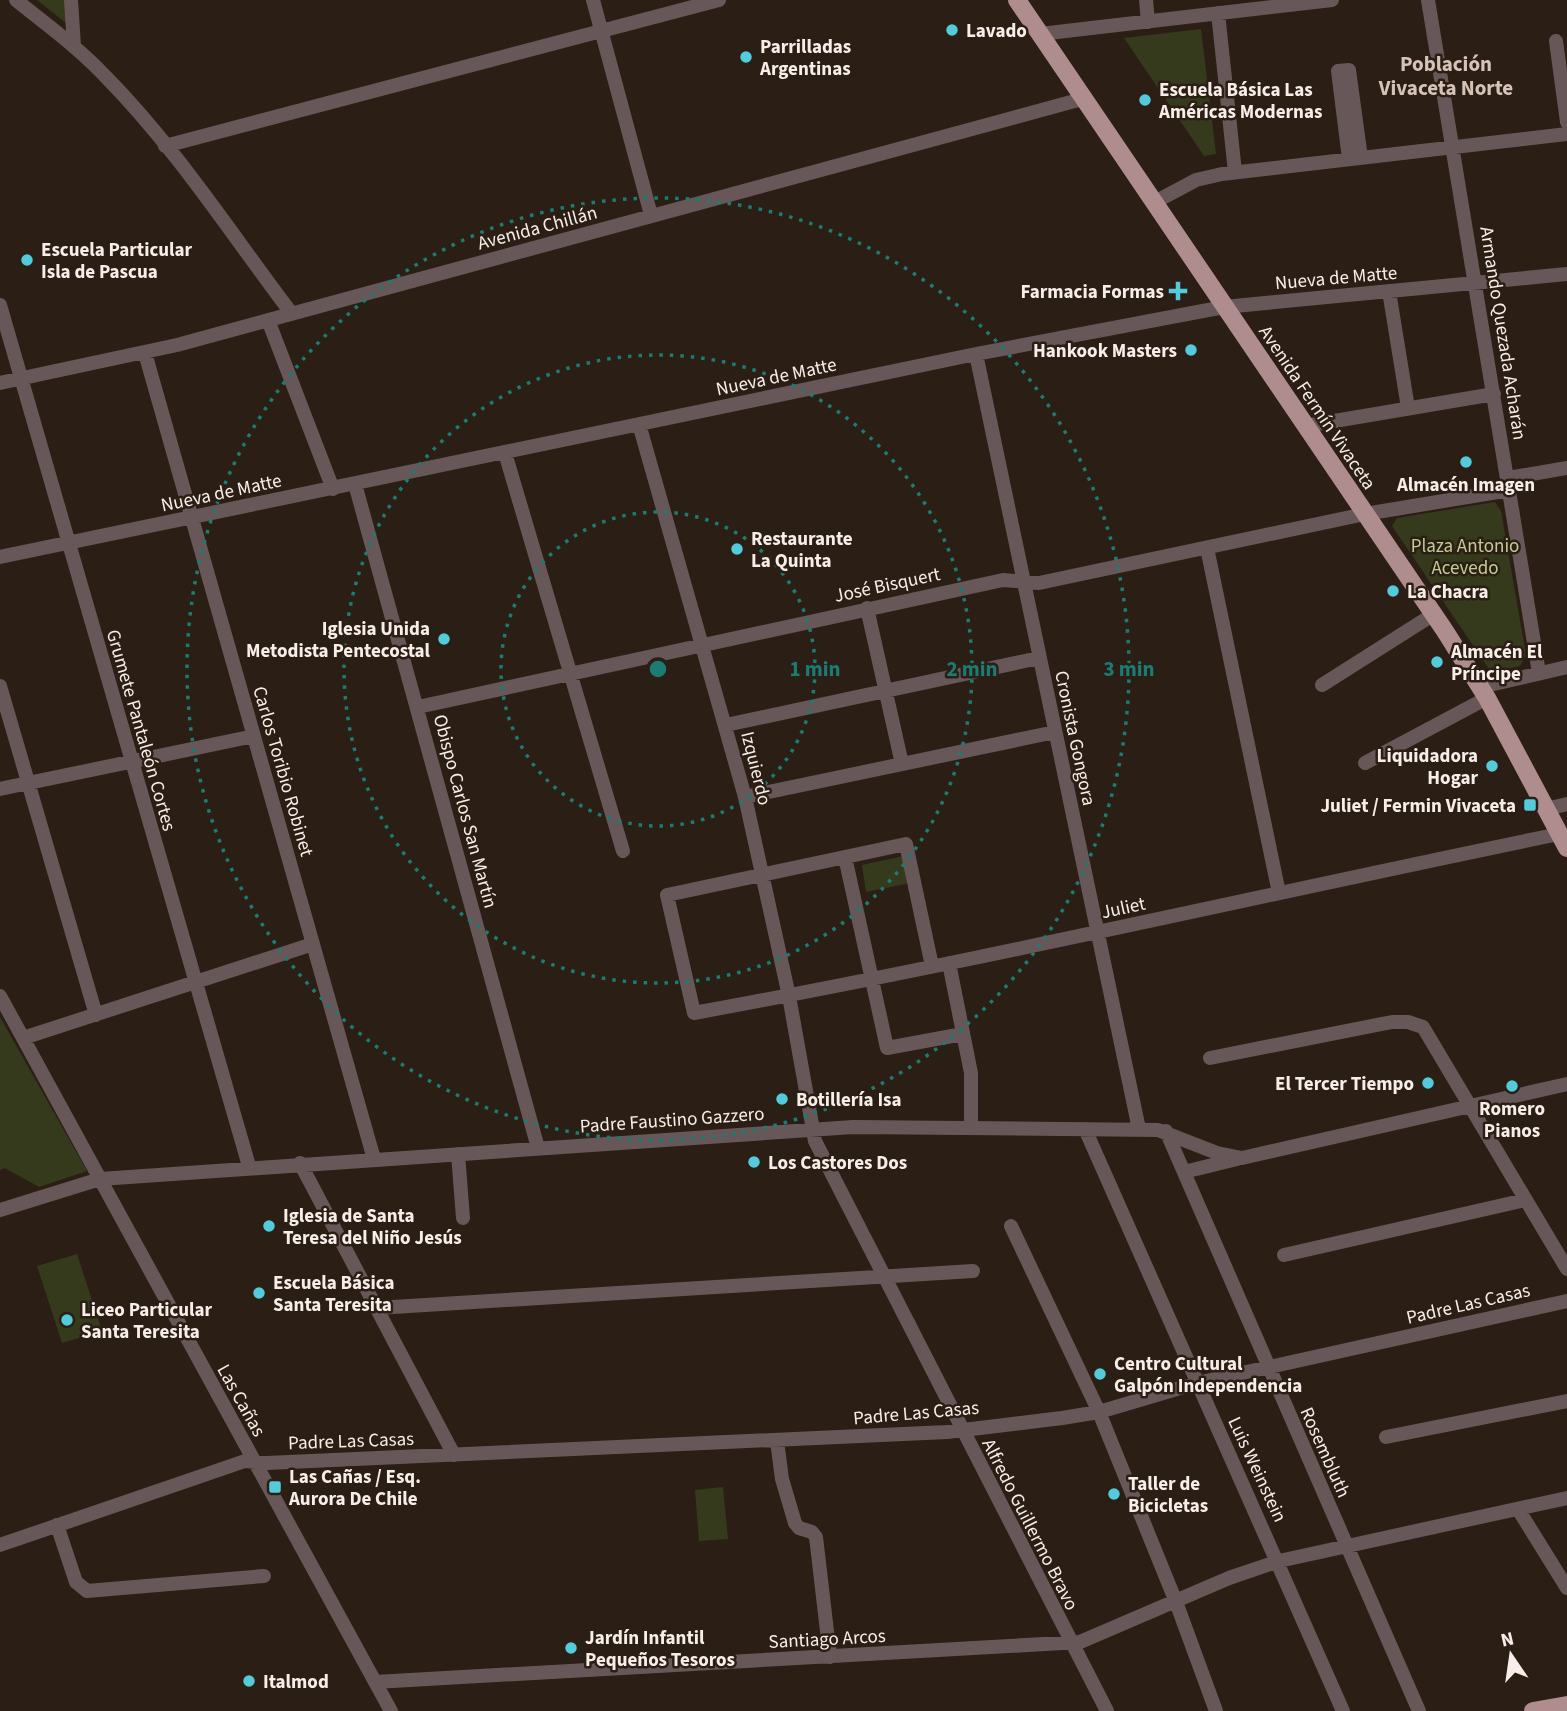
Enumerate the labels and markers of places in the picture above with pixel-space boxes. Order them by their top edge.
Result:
place label: Lavado [966,18,1027,45]
marker: Lavado [944,22,960,38]
place label: Parrilladas Argentinas [759,34,851,83]
marker: Parrilladas Argentinas [738,49,754,65]
place label: Escuela Básica Las Américas Modernas [1158,77,1322,126]
marker: Escuela Básica Las Américas Modernas [1137,92,1153,108]
place label: Escuela Particular Isla de Pascua [41,237,193,286]
marker: Escuela Particular Isla de Pascua [19,252,35,268]
place label: Farmacia Formas [1021,279,1164,306]
marker: Farmacia Formas [1170,283,1186,299]
place label: Hankook Masters [1033,338,1177,365]
marker: Hankook Masters [1183,342,1199,358]
marker: Almacén Imagen [1458,454,1474,470]
place label: Almacén Imagen [1396,472,1535,499]
place label: Restaurante La Quinta [751,526,853,575]
marker: Restaurante La Quinta [729,541,745,557]
place label: La Chacra [1407,579,1489,606]
marker: La Chacra [1385,583,1401,599]
place label: Iglesia Unida Metodista Pentecostal [246,616,431,665]
marker: Iglesia Unida Metodista Pentecostal [436,631,452,647]
place label: Almacén El Príncipe [1450,639,1543,688]
marker: Almacén El Príncipe [1429,654,1445,670]
centre of rings [646,657,670,681]
place label: Liquidadora Hogar [1377,743,1478,792]
marker: Liquidadora Hogar [1484,758,1500,774]
place label: Juliet / Fermin Vivaceta [1320,793,1516,820]
marker: Juliet / Fermin Vivaceta [1522,797,1538,813]
place label: El Tercer Tiempo [1275,1071,1414,1098]
marker: El Tercer Tiempo [1420,1075,1436,1091]
marker: Romero Pianos [1504,1078,1520,1094]
place label: Botillería Isa [796,1087,902,1114]
marker: Botillería Isa [774,1091,790,1107]
place label: Romero Pianos [1479,1096,1545,1145]
place label: Los Castores Dos [768,1150,907,1177]
marker: Los Castores Dos [746,1154,762,1170]
place label: Iglesia de Santa Teresa del Niño Jesús [283,1203,462,1252]
marker: Iglesia de Santa Teresa del Niño Jesús [261,1218,277,1234]
place label: Escuela Básica Santa Teresita [273,1270,395,1319]
marker: Escuela Básica Santa Teresita [251,1285,267,1301]
place label: Liceo Particular Santa Teresita [81,1297,213,1346]
marker: Liceo Particular Santa Teresita [59,1312,75,1328]
place label: Centro Cultural Galpón Independencia [1114,1351,1302,1400]
marker: Centro Cultural Galpón Independencia [1092,1366,1108,1382]
place label: Las Cañas / Esq. Aurora De Chile [288,1464,421,1513]
place label: Taller de Bicicletas [1128,1471,1208,1520]
marker: Las Cañas / Esq. Aurora De Chile [267,1479,283,1495]
marker: Taller de Bicicletas [1106,1486,1122,1502]
place label: Jardín Infantil Pequeños Tesoros [585,1625,735,1674]
marker: Jardín Infantil Pequeños Tesoros [563,1640,579,1656]
place label: Italmod [263,1669,329,1696]
marker: Italmod [241,1673,257,1689]

